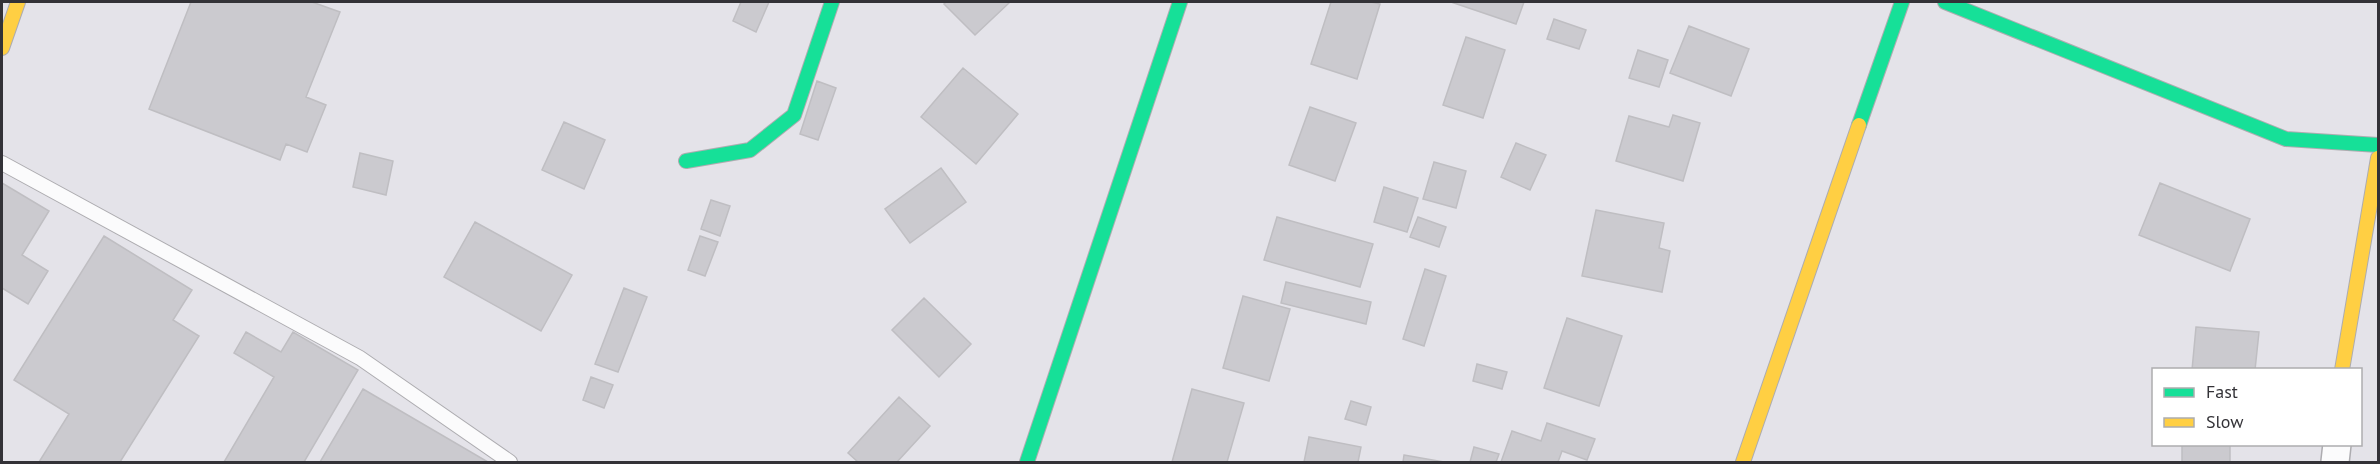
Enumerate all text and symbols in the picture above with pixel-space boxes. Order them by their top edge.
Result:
legend [2152,368,2362,446]
text: Fast [2206,380,2238,403]
text: Slow [2206,410,2244,433]

